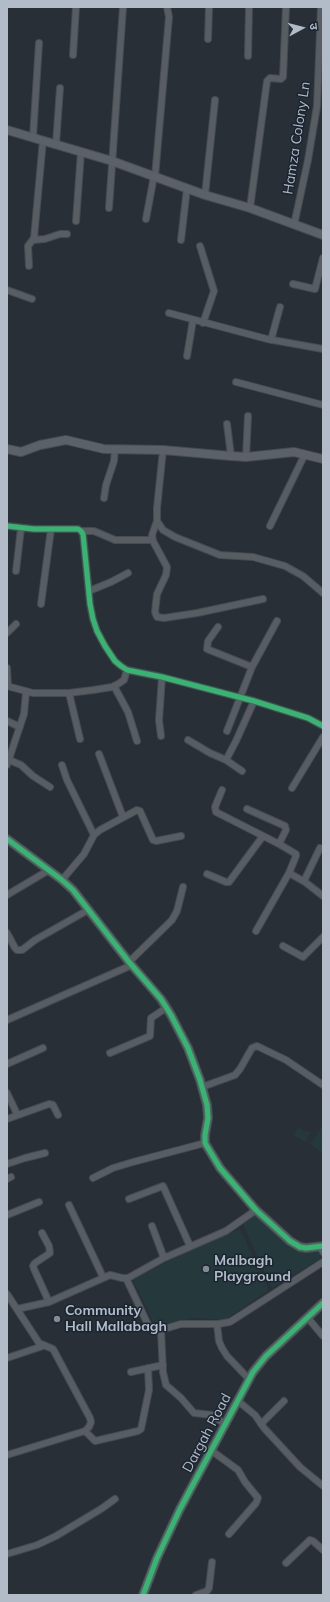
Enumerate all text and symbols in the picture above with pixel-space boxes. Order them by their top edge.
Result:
north arrow [282,8,322,48]
text: उ [307,22,321,31]
street label: Hamza Colony Ln [280,80,314,196]
place label: Malbagh Playground [214,1253,291,1286]
marker: Malbagh Playground [201,1264,211,1274]
place label: Community Hall Mallabagh [65,1303,167,1336]
marker: Community Hall Mallabagh [52,1314,62,1324]
street label: Dargah Road [179,1391,235,1475]

